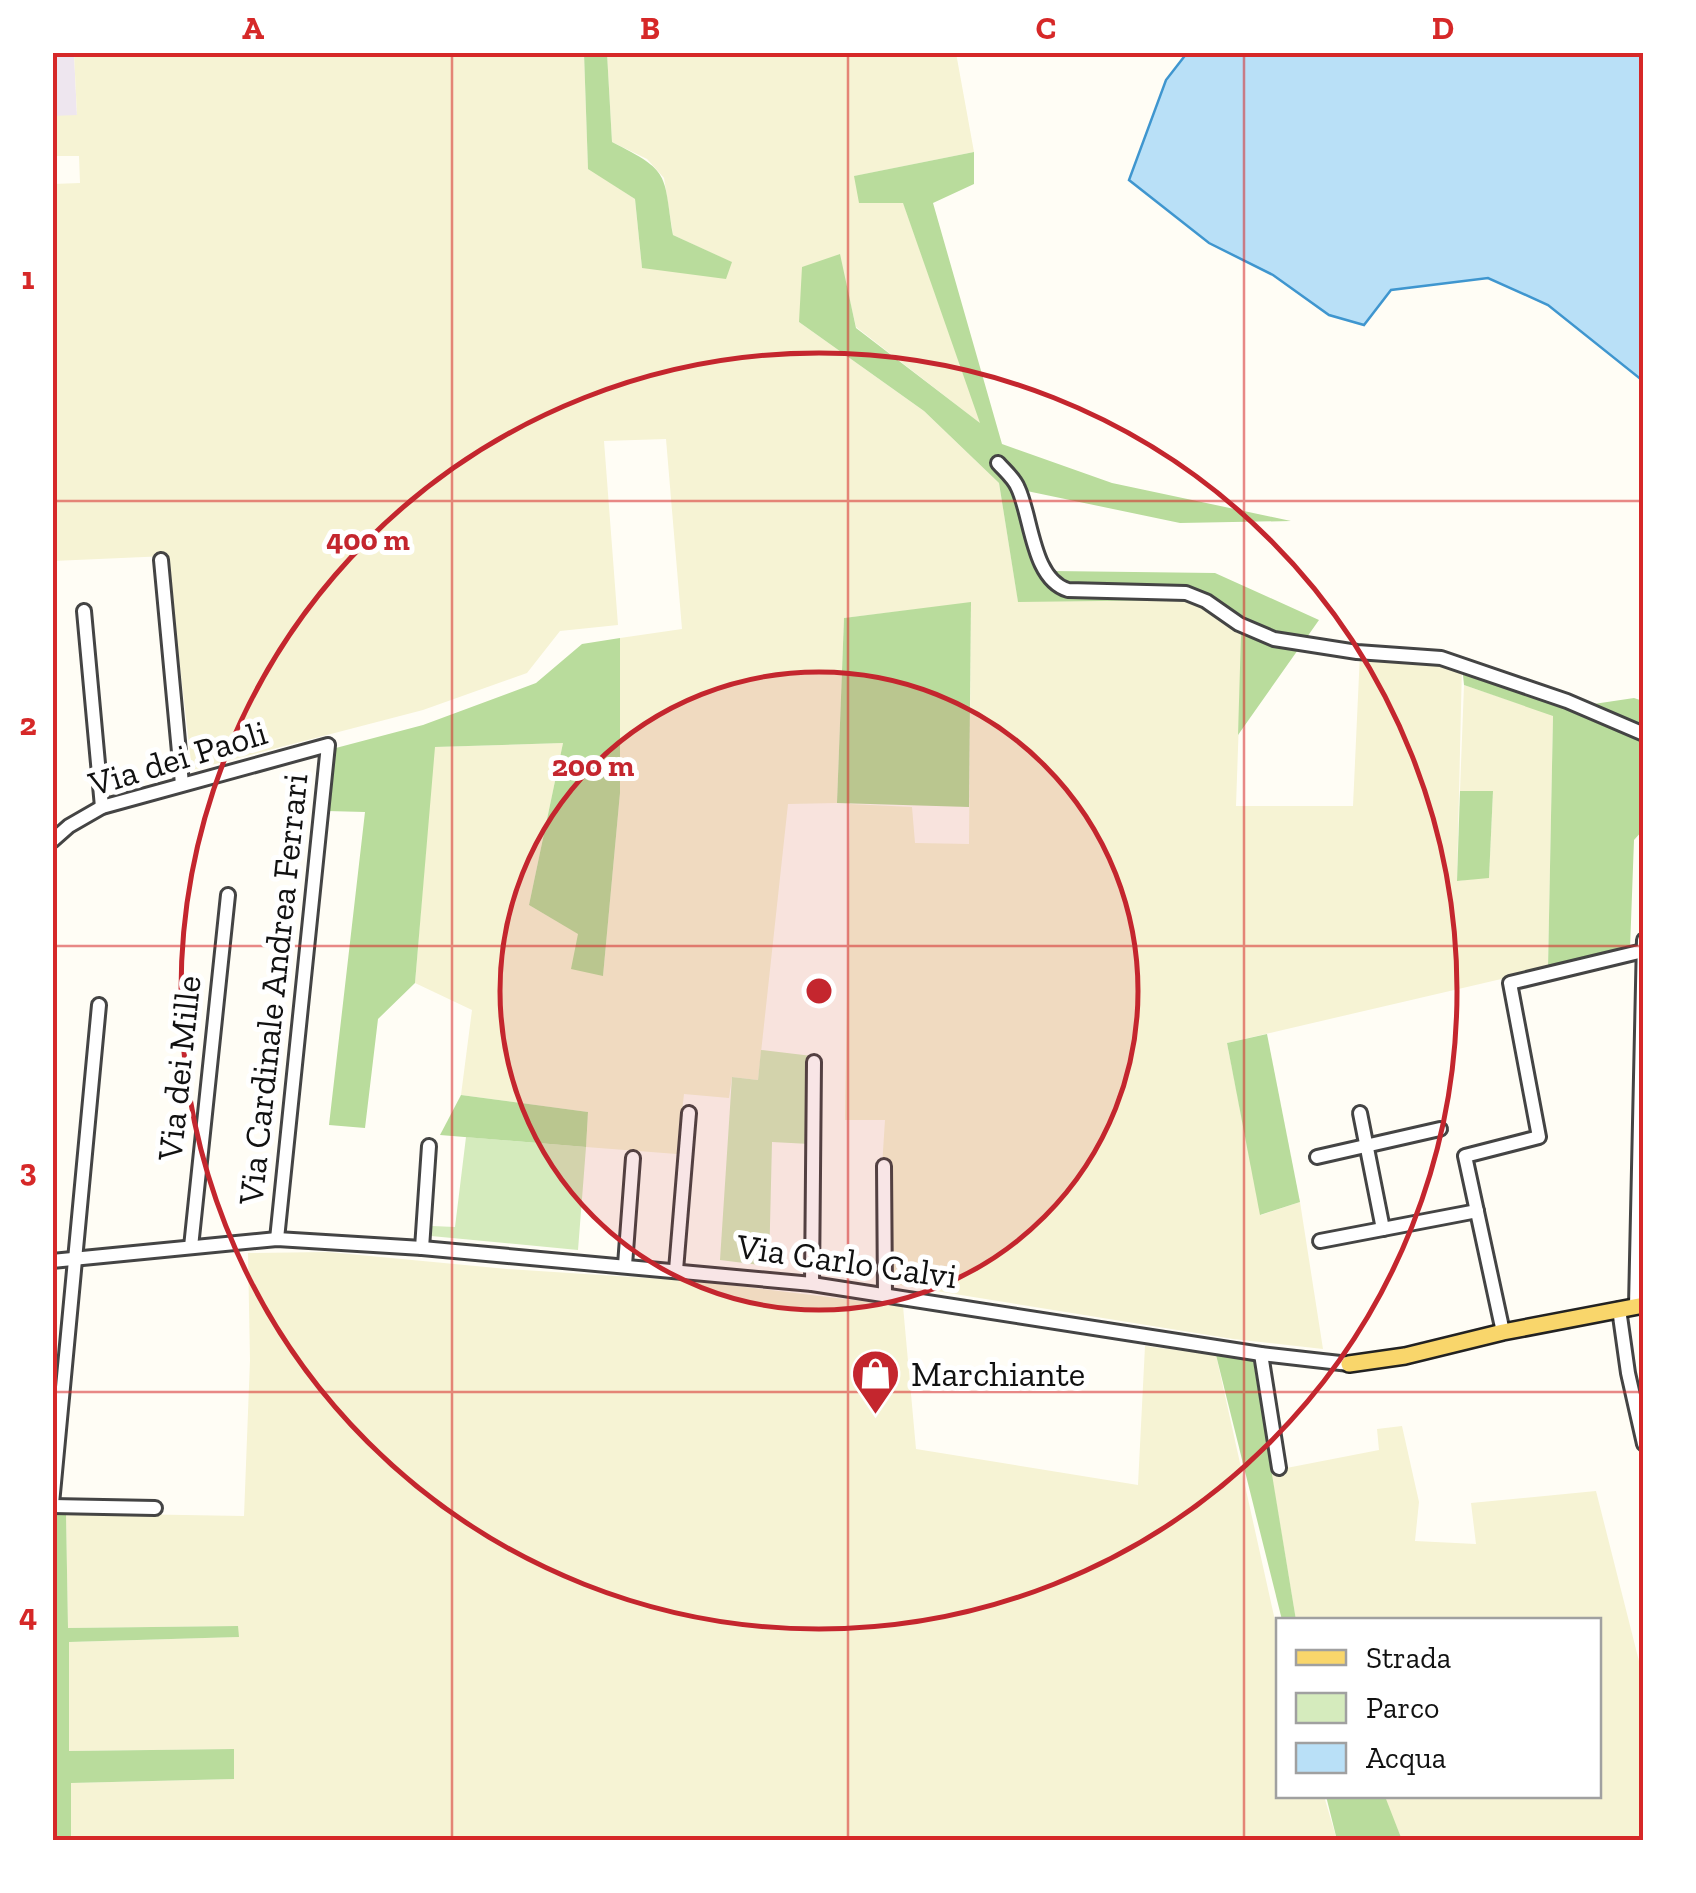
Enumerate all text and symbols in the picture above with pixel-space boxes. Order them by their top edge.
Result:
text: A [242,9,264,47]
text: B [640,9,660,47]
text: C [1036,9,1056,47]
text: D [1432,9,1454,47]
text: 1 [22,259,35,297]
text: 400 m [326,522,410,558]
text: 2 [19,705,37,743]
street label: Via dei Paoli [83,711,272,805]
text: 200 m [552,748,634,784]
street label: Via Cardinale Andrea Ferrari [229,771,317,1208]
street label: Via dei Mille [148,973,210,1164]
centre of rings [801,973,837,1009]
text: 3 [19,1151,37,1189]
street label: Via Carlo Calvi [733,1225,960,1297]
shop icon: Marchiante [850,1348,902,1416]
place label: Marchiante [911,1353,1085,1395]
text: 4 [19,1596,37,1634]
legend [1276,1618,1601,1798]
text: Strada [1366,1640,1451,1676]
text: Parco [1366,1690,1439,1726]
text: Acqua [1366,1740,1446,1776]

